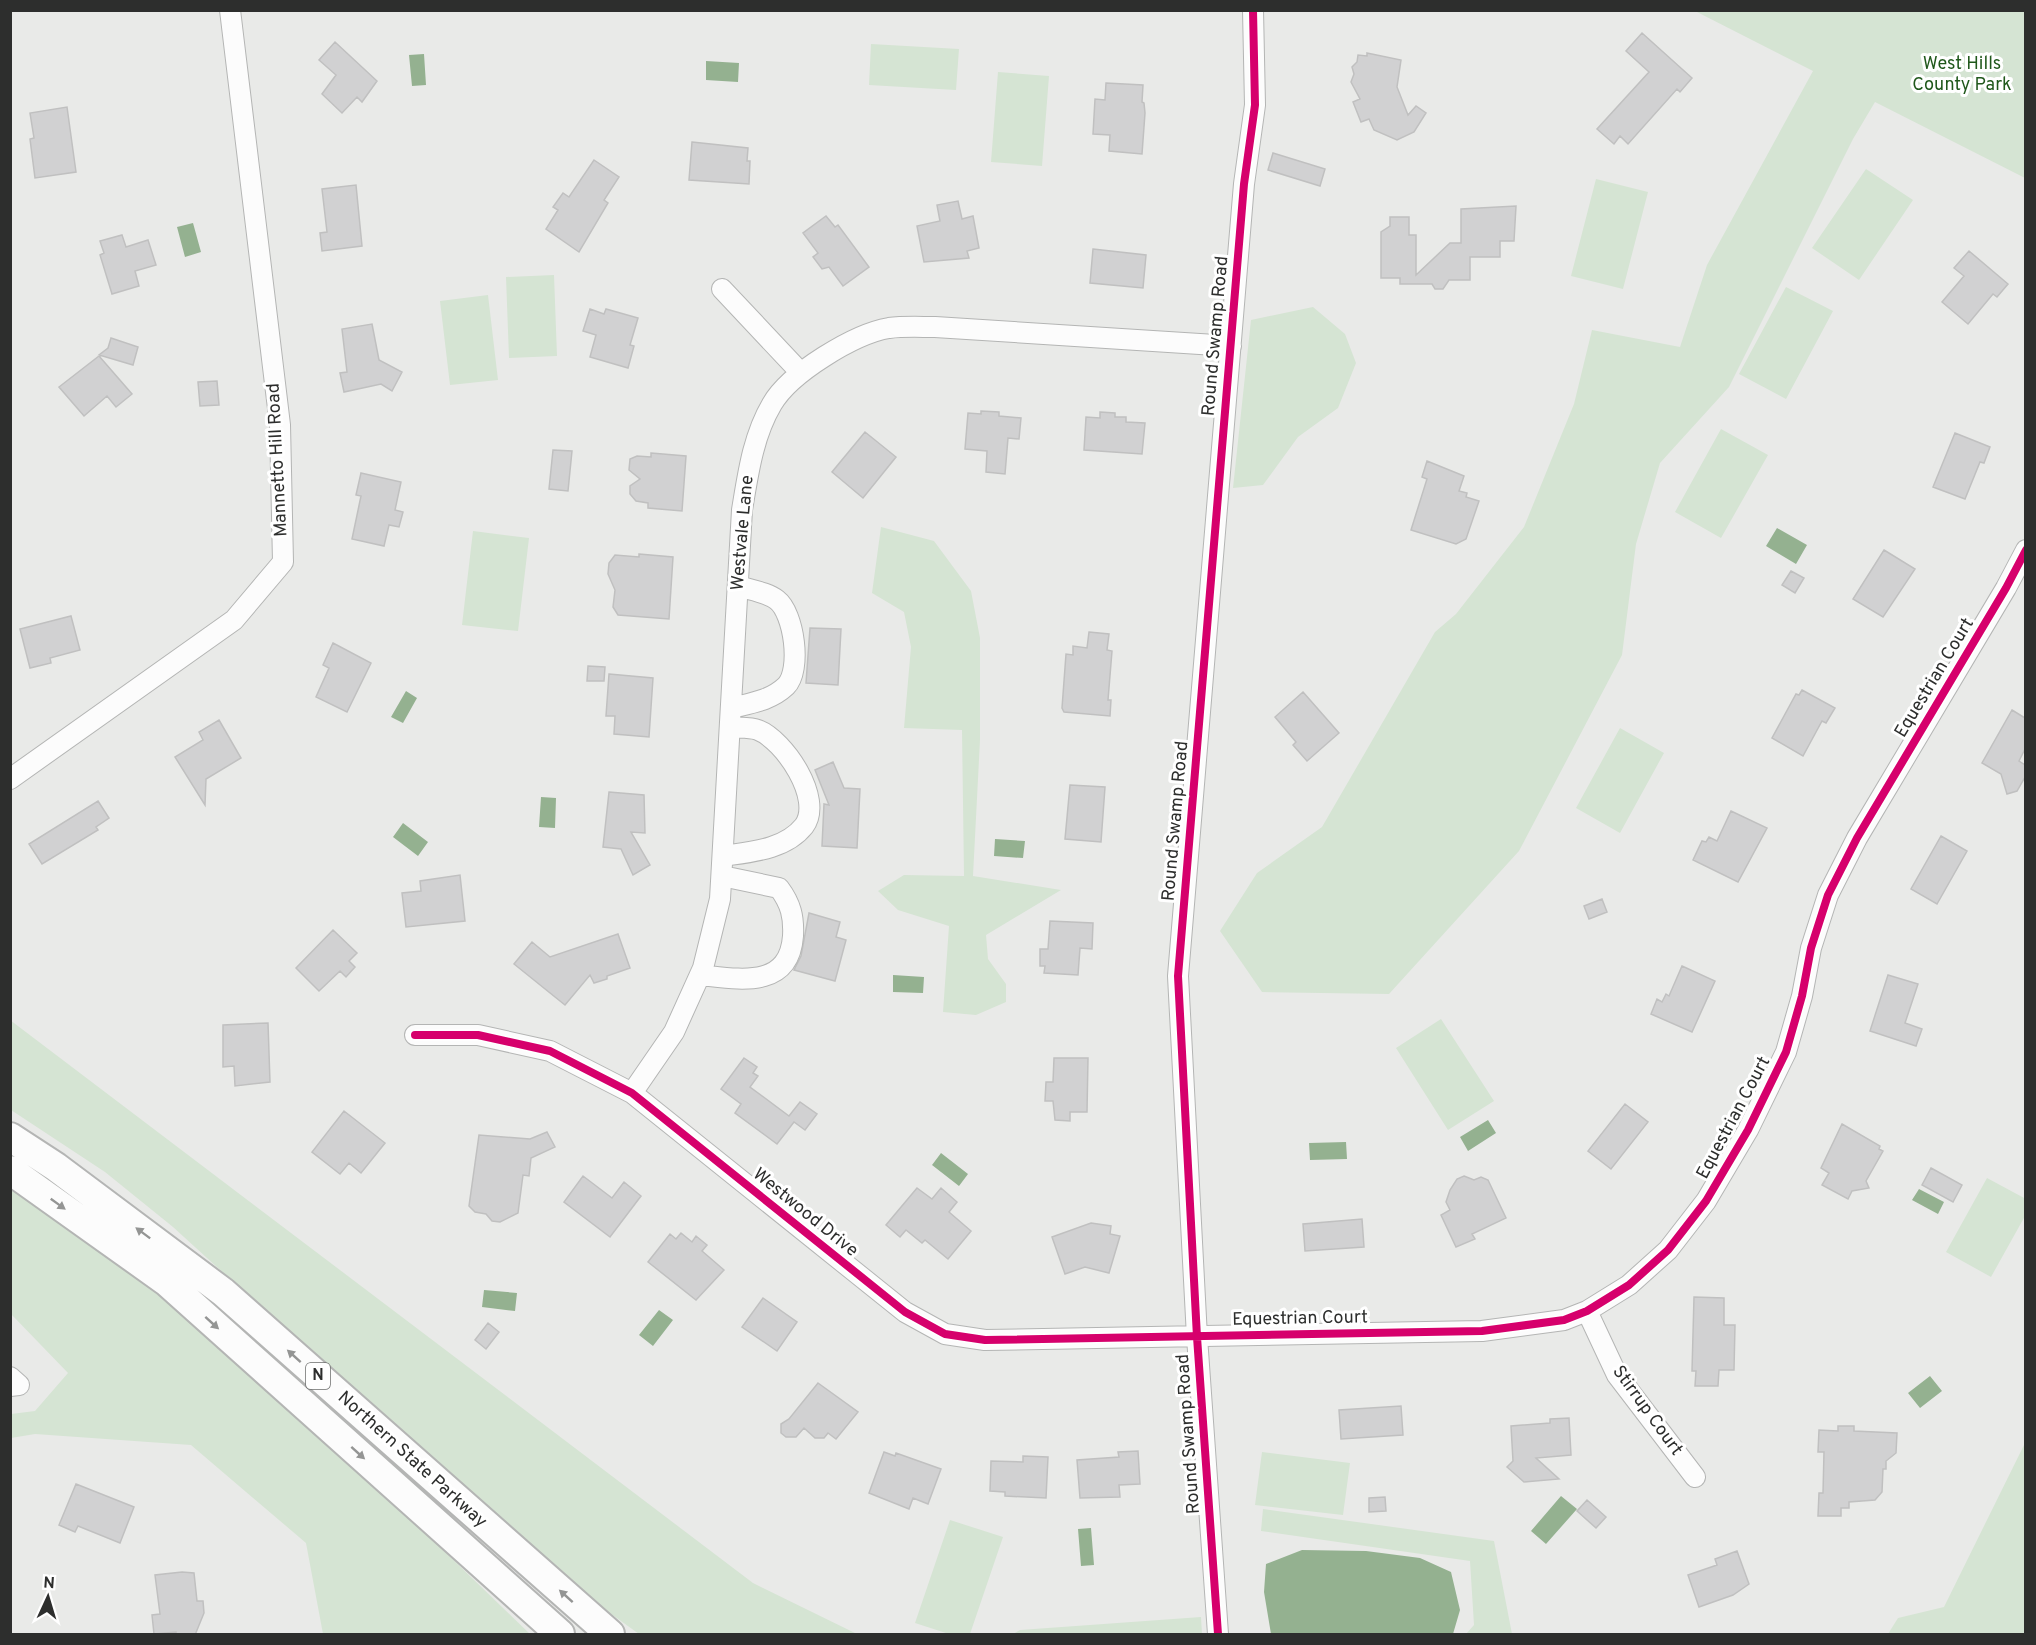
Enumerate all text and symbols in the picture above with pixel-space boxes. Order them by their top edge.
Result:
park label: West Hills County Park [1912,53,2012,97]
street label: Round Swamp Road [1198,255,1234,417]
street label: Mannetto Hill Road [262,383,294,537]
street label: Westvale Lane [726,474,760,592]
street label: Equestrian Court [1890,614,1980,742]
street label: Round Swamp Road [1158,740,1194,902]
street label: Equestrian Court [1692,1053,1776,1183]
street label: Westwood Drive [747,1163,863,1263]
one-way arrow [50,1198,66,1210]
one-way arrow [136,1227,151,1239]
street label: Equestrian Court [1232,1306,1368,1332]
one-way arrow [205,1316,220,1330]
one-way arrow [287,1349,302,1362]
street label: Round Swamp Road [1172,1353,1206,1515]
street label: Stirrup Court [1607,1361,1687,1461]
road number: N [306,1363,330,1389]
street label: Northern State Parkway [332,1387,492,1533]
one-way arrow [350,1446,365,1460]
north arrow [18,1567,78,1627]
text: N [42,1574,55,1594]
one-way arrow [558,1590,574,1603]

